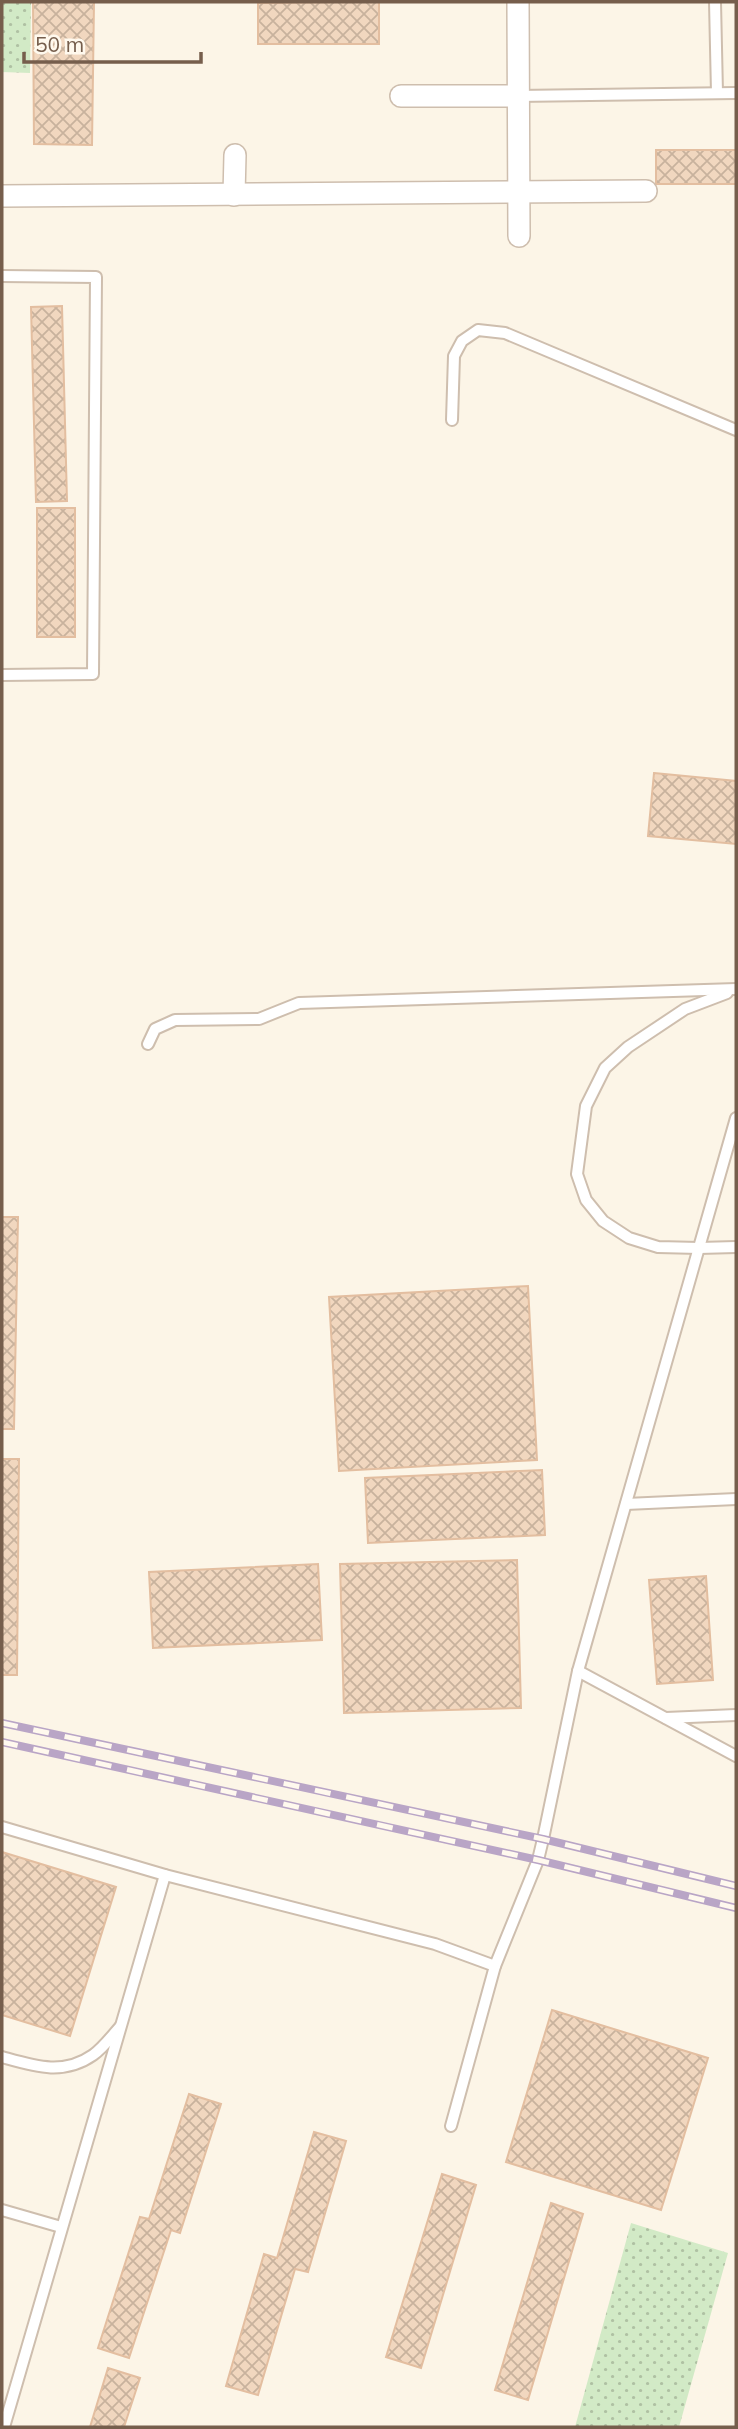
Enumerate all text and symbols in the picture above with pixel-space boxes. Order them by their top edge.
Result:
scale bar [24,21,201,65]
text: 50 m [35,31,84,57]

